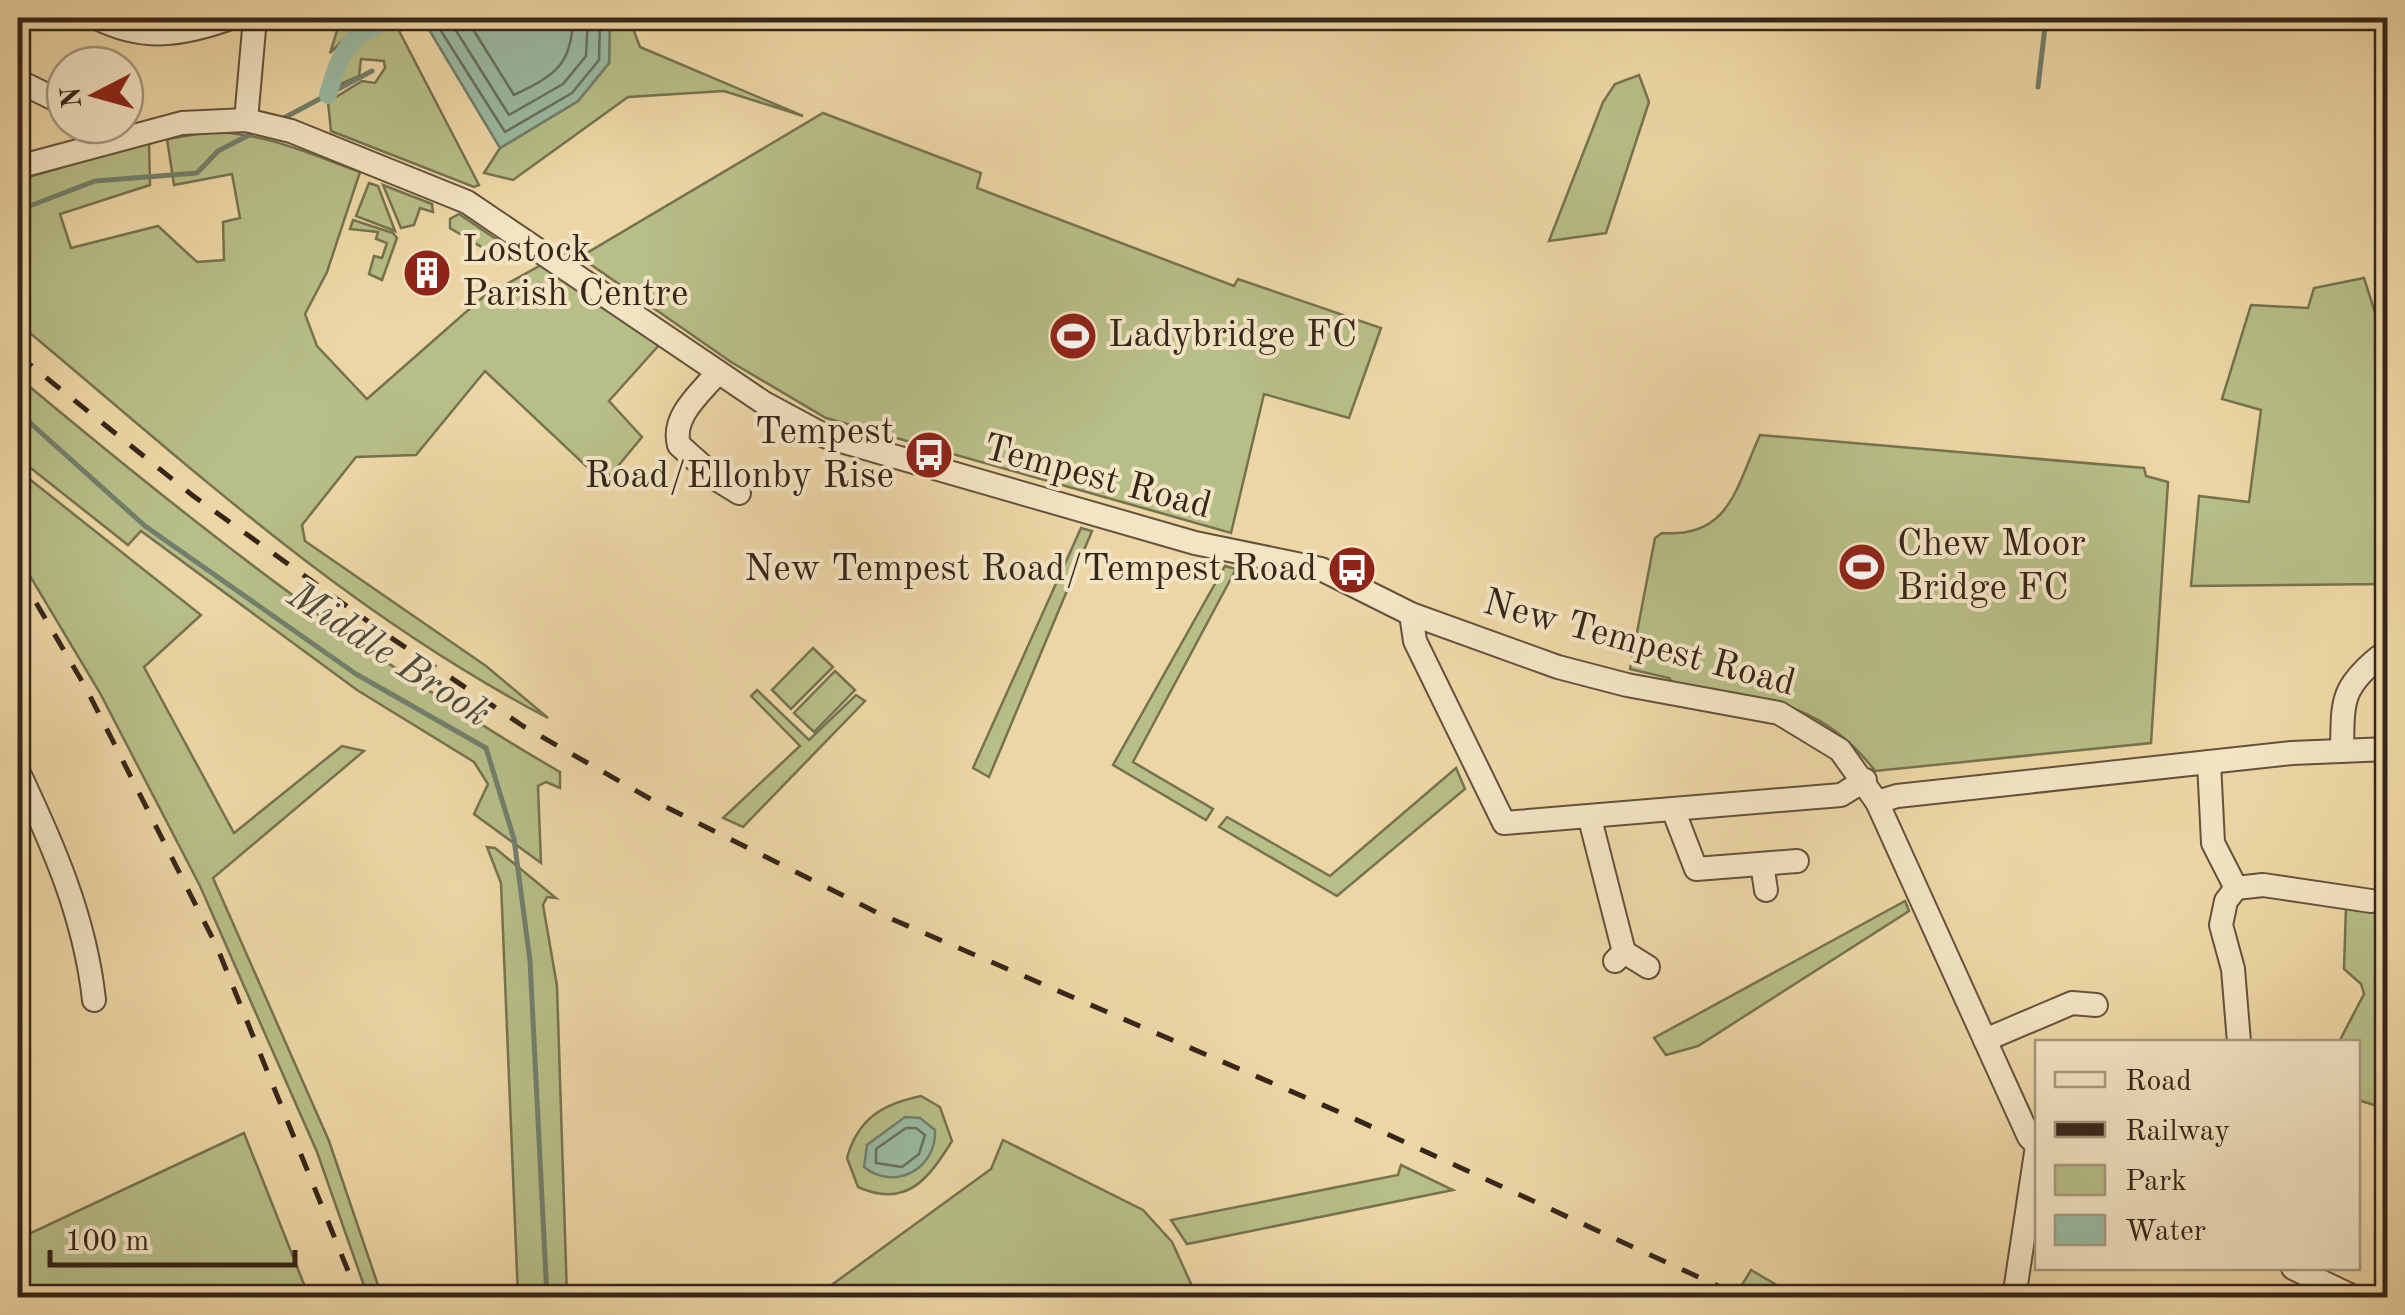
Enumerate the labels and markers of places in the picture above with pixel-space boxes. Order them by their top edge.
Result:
place label: Lostock Parish Centre [462,232,688,314]
building icon: Lostock Parish Centre [401,247,453,299]
sports icon: Ladybridge FC [1047,310,1099,362]
place label: Ladybridge FC [1108,317,1357,355]
place label: Tempest Road/Ellonby Rise [584,414,894,496]
bus stop icon: Tempest Road/Ellonby Rise [903,429,955,481]
place label: Chew Moor Bridge FC [1897,526,2086,608]
sports icon: Chew Moor Bridge FC [1836,541,1888,593]
bus stop icon: New Tempest Road/Tempest Road [1326,544,1378,596]
place label: New Tempest Road/Tempest Road [744,551,1317,589]

